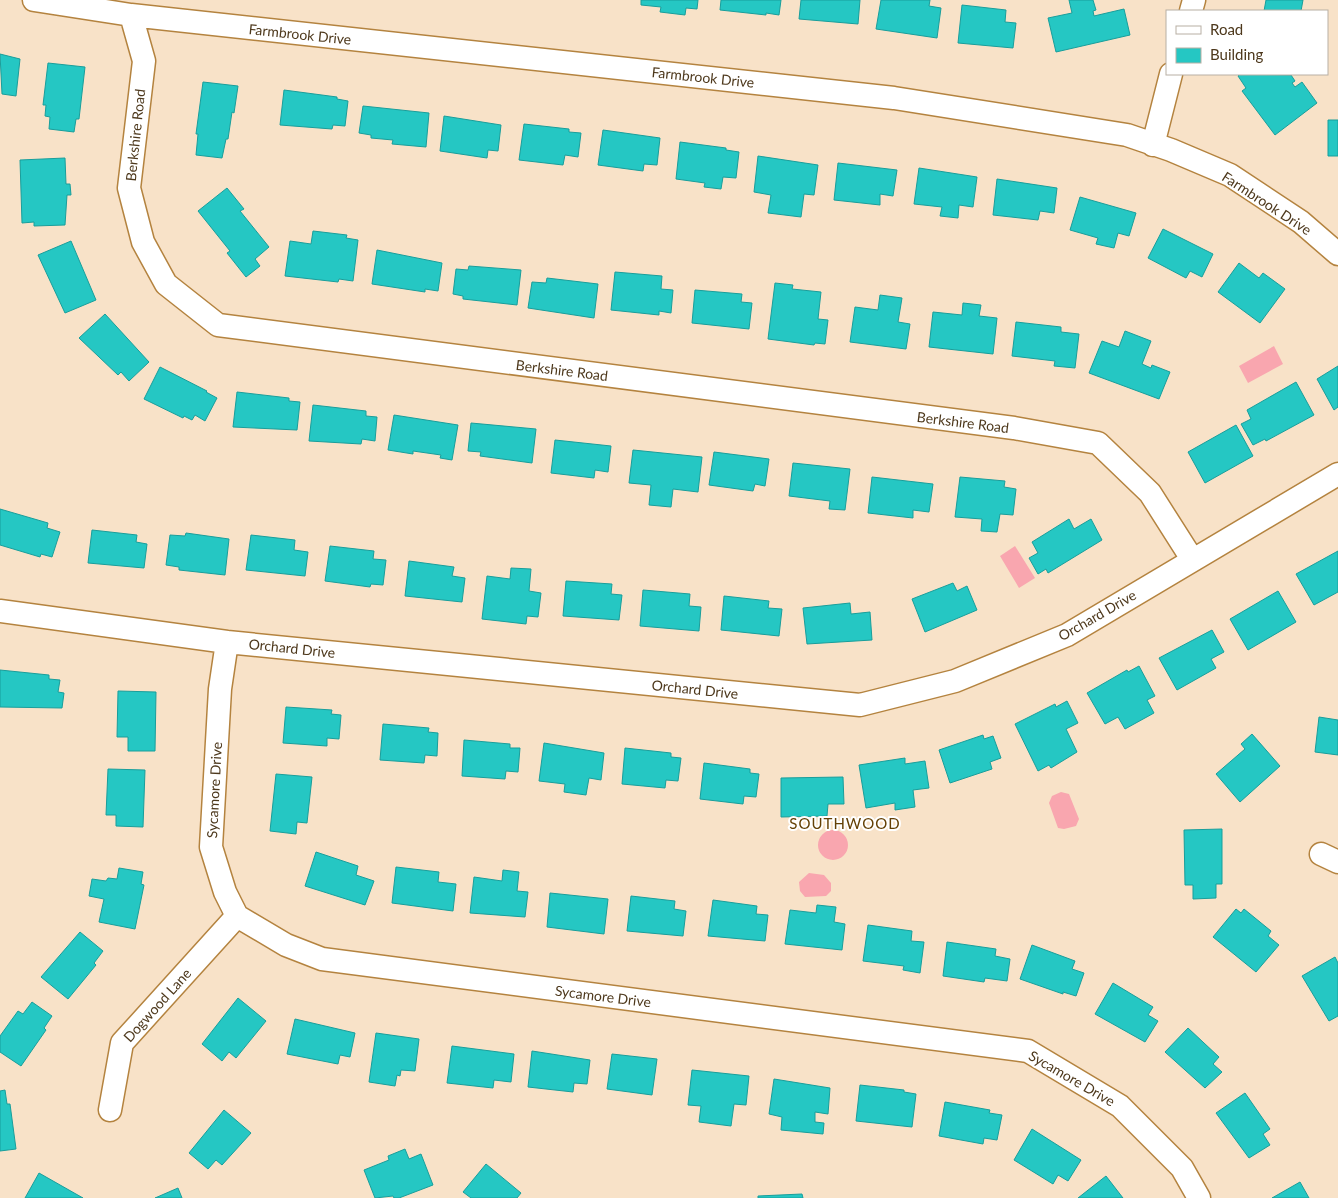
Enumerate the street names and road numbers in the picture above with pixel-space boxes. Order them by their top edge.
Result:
street label: Farmbrook Drive [248,20,352,48]
street label: Farmbrook Drive [651,63,755,91]
street label: Berkshire Road [122,88,148,182]
street label: Farmbrook Drive [1219,168,1315,238]
street label: Berkshire Road [515,356,609,384]
street label: Berkshire Road [916,408,1010,436]
street label: Orchard Drive [1055,586,1139,644]
street label: Orchard Drive [248,635,336,661]
street label: Orchard Drive [651,676,739,702]
street label: Sycamore Drive [203,741,225,839]
street label: Dogwood Lane [119,965,195,1045]
street label: Sycamore Drive [554,982,652,1010]
street label: Sycamore Drive [1026,1047,1118,1109]

